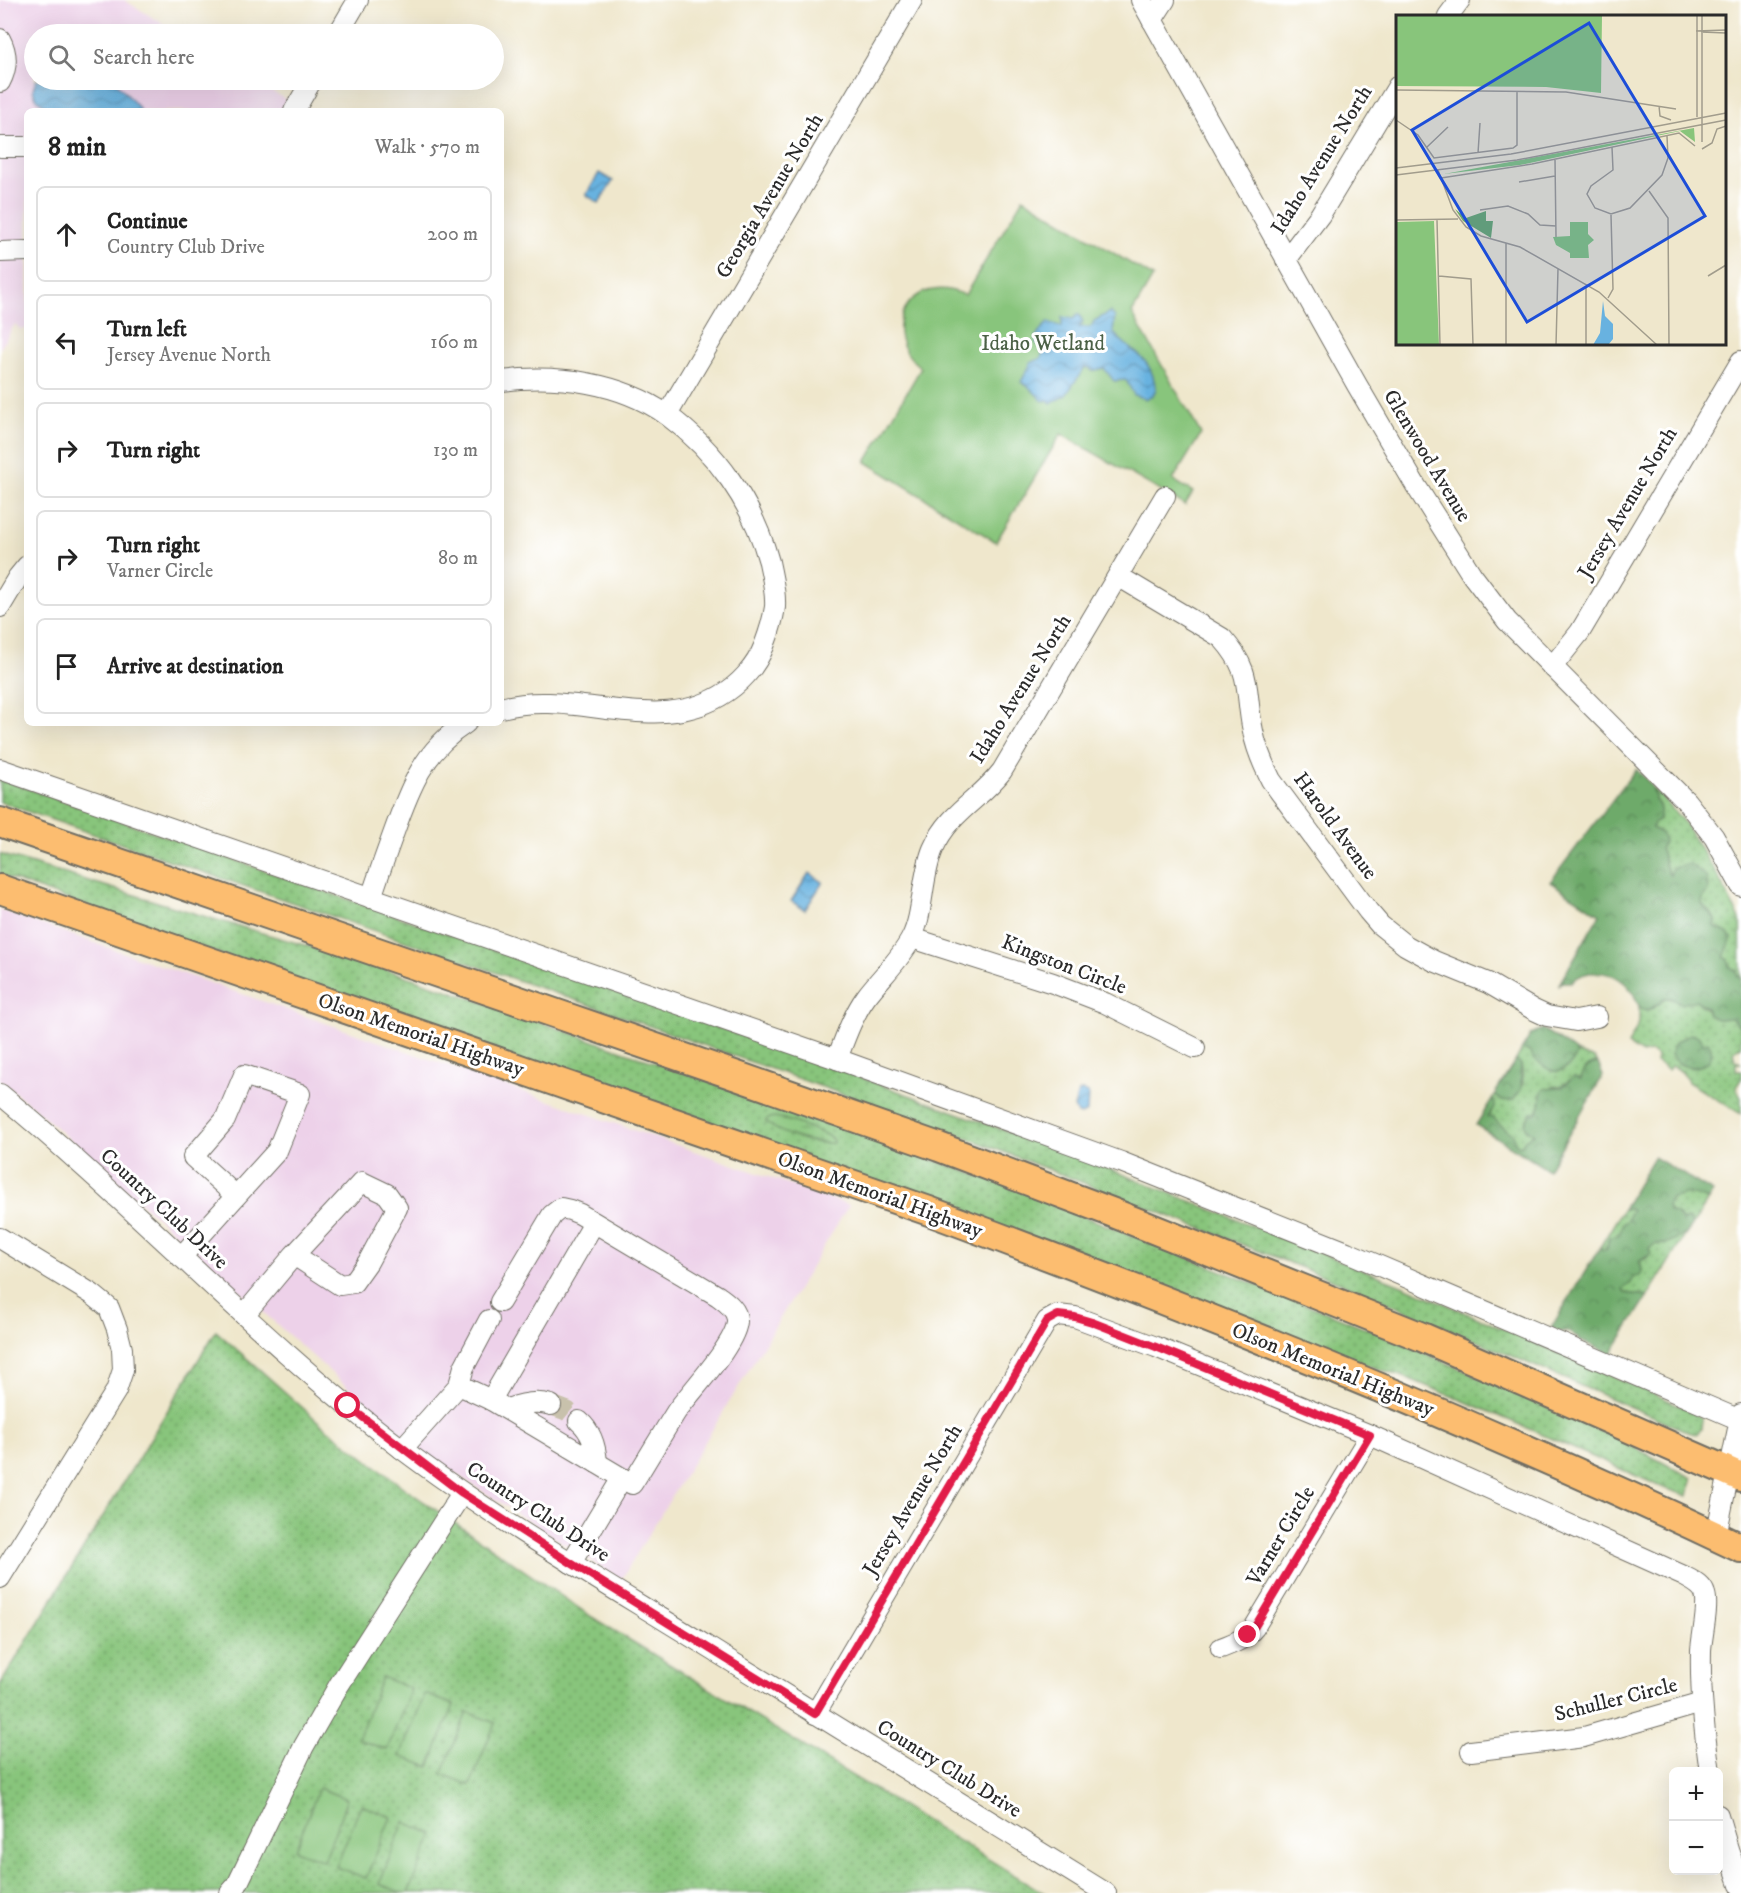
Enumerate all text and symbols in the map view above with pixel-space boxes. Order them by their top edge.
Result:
inset map [1396,15,1726,345]
search box [24,24,504,90]
icon: search [45,41,78,74]
text: Search here [93,44,195,71]
street label: Idaho Avenue North [1266,81,1378,239]
street label: Georgia Avenue North [710,109,830,283]
text: 8 min [48,131,106,164]
text: Walk · 570 m [375,135,480,160]
text: Continue [107,208,188,235]
icon: ahead [50,218,83,251]
text: 200 m [427,222,478,247]
text: Country Club Drive [107,235,265,260]
text: Turn left [107,316,187,343]
icon: left [50,326,83,359]
text: 160 m [430,330,478,355]
park label: Idaho Wetland [981,331,1105,357]
text: Jersey Avenue North [107,343,271,368]
street label: Glenwood Avenue [1377,385,1477,527]
street label: Jersey Avenue North [1571,422,1683,585]
icon: right [50,434,83,467]
text: Turn right [107,437,200,464]
text: 130 m [433,438,478,463]
text: Turn right [107,532,200,559]
icon: right [50,542,83,575]
text: 80 m [438,546,478,571]
text: Varner Circle [107,559,213,584]
street label: Idaho Avenue North [965,610,1077,768]
icon: arrive [50,650,83,683]
text: Arrive at destination [107,653,284,680]
street label: Harold Avenue [1287,767,1383,885]
street label: Kingston Circle [998,929,1130,1001]
street label: Olson Memorial Highway [314,987,529,1083]
street label: Country Club Drive [95,1143,234,1275]
street label: Olson Memorial Highway [774,1146,987,1245]
street label: Olson Memorial Highway [1228,1317,1439,1423]
route start [334,1392,360,1418]
street label: Jersey Avenue North [856,1419,968,1582]
street label: Country Club Drive [461,1456,615,1568]
street label: Varner Circle [1241,1481,1321,1591]
route end [1234,1621,1260,1647]
street label: Schuller Circle [1552,1672,1680,1728]
street label: Country Club Drive [872,1714,1026,1824]
map controls [1669,1767,1723,1875]
button: + [1669,1767,1723,1821]
button: − [1669,1821,1723,1875]

